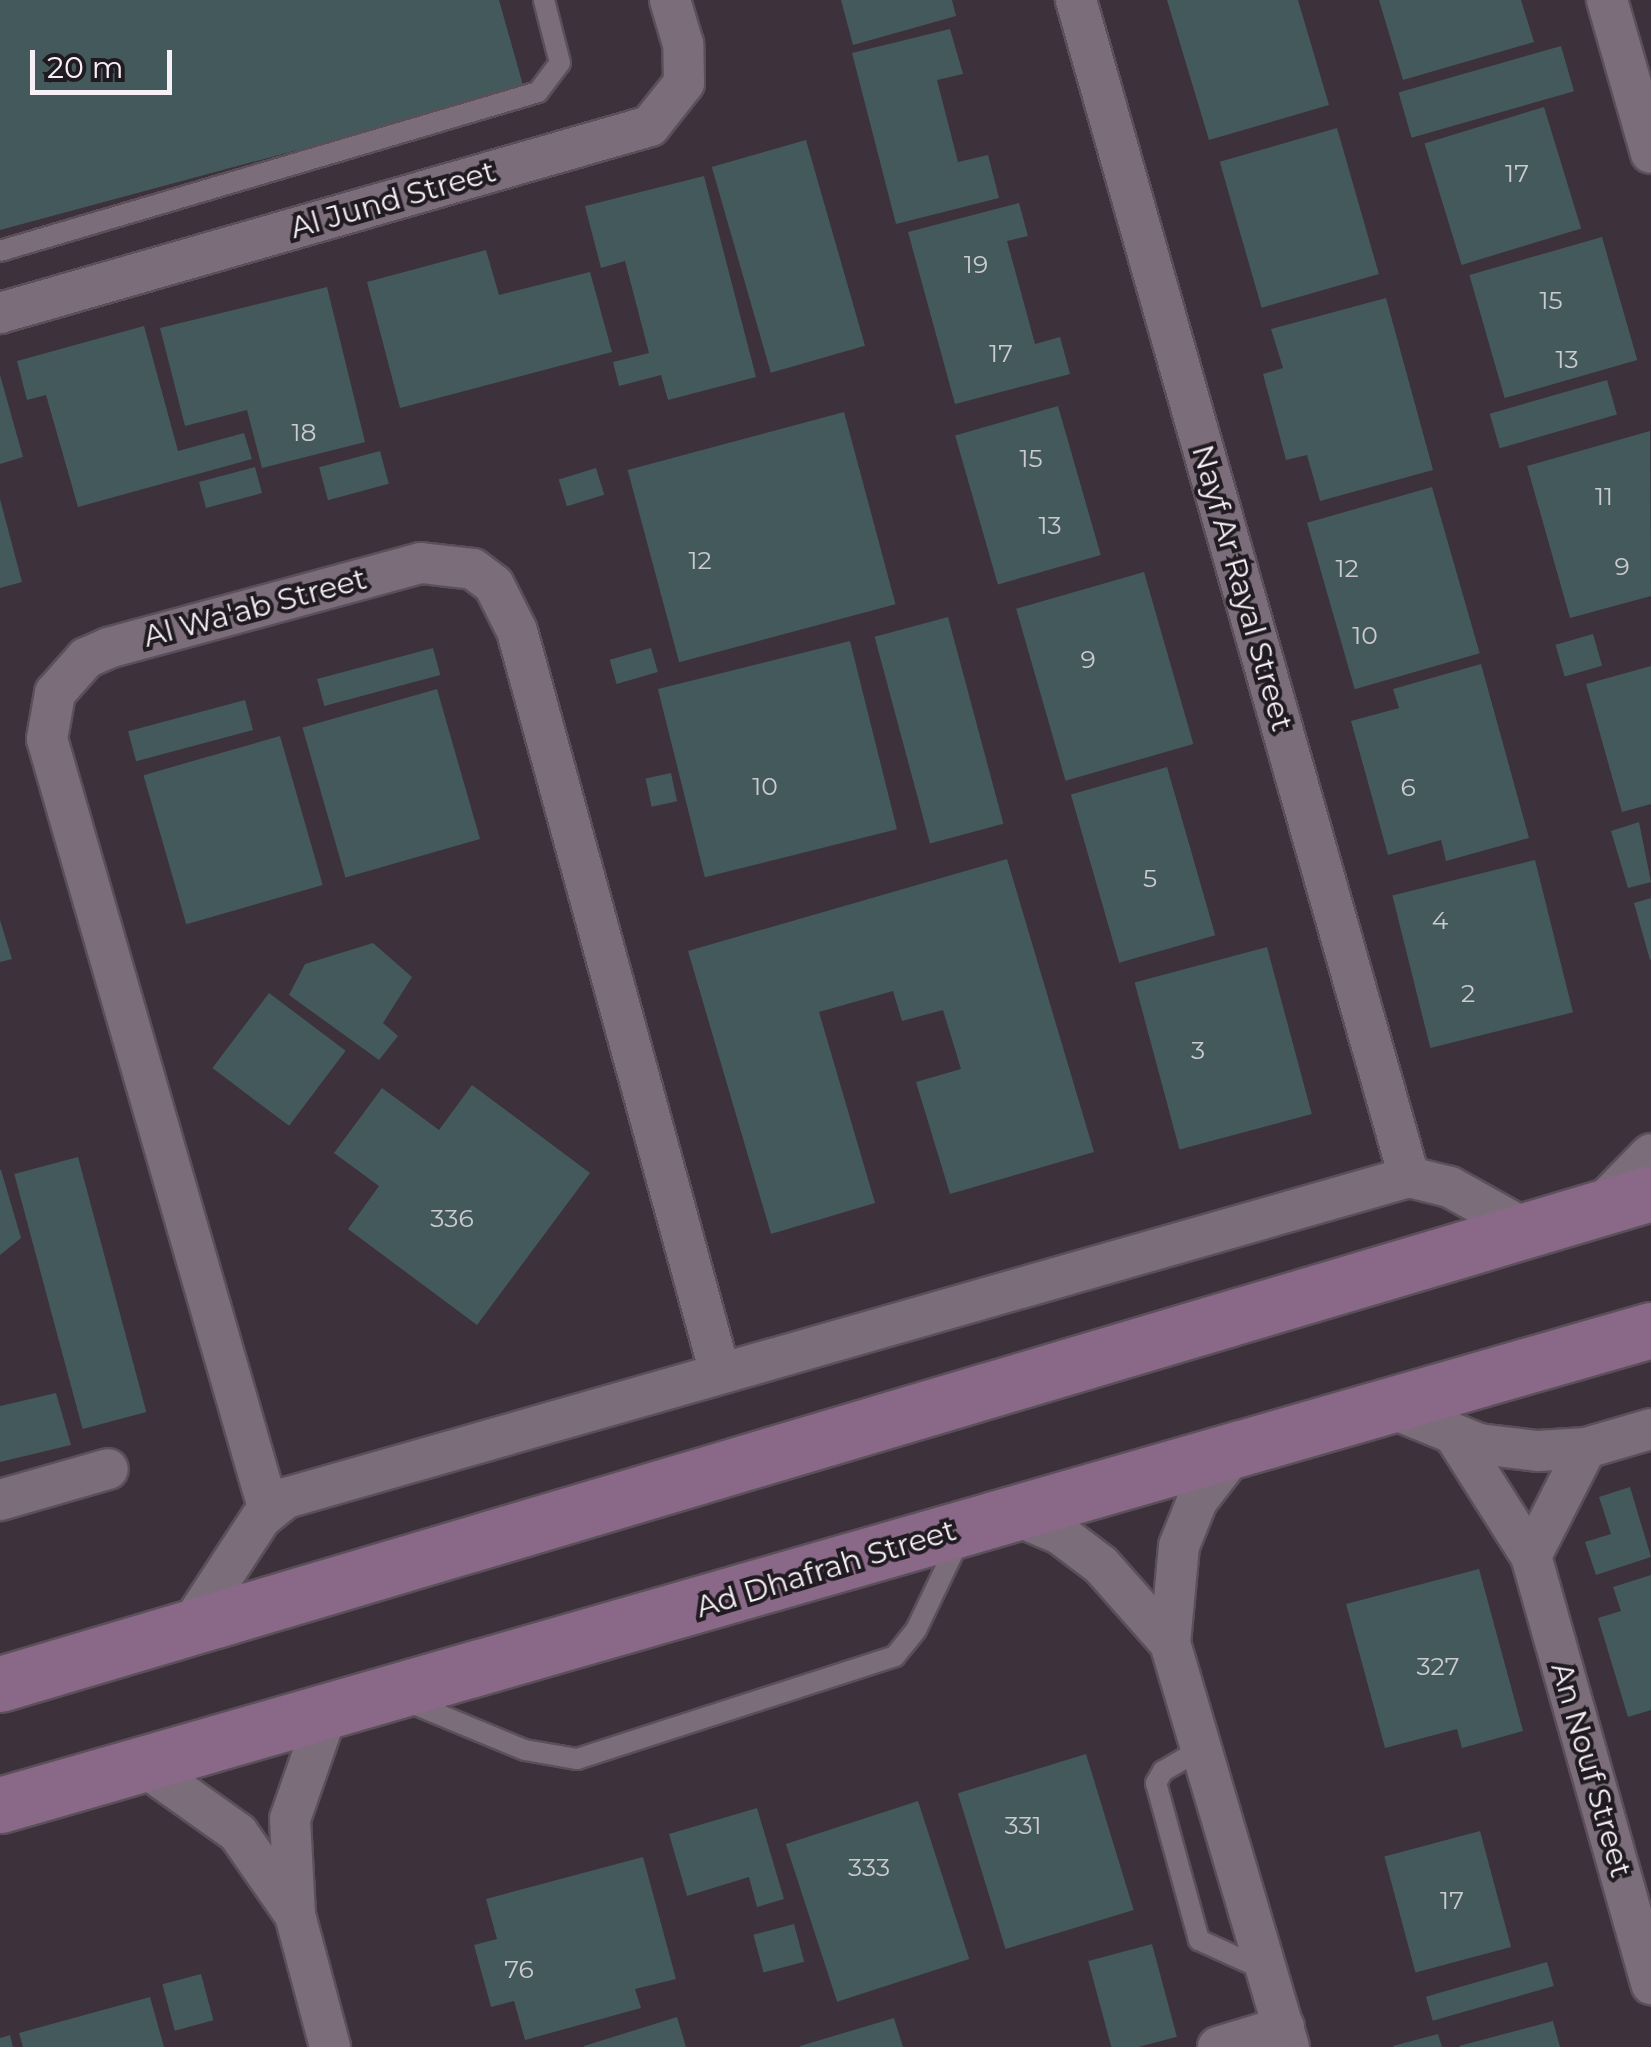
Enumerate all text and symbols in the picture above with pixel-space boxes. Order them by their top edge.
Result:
scale bar [35,30,178,92]
text: 20 m [47,49,124,86]
street label: Al Jund Street [286,154,500,246]
house number: 17 [1505,158,1529,188]
house number: 19 [964,249,988,279]
house number: 15 [1539,285,1563,315]
house number: 17 [989,338,1013,368]
house number: 13 [1555,344,1579,374]
house number: 18 [292,417,316,447]
street label: Nayf Ar Rayal Street [1184,441,1300,735]
house number: 15 [1019,443,1043,473]
house number: 11 [1595,481,1613,511]
house number: 13 [1038,510,1062,540]
house number: 12 [688,545,712,575]
house number: 9 [1614,551,1630,581]
house number: 12 [1335,553,1359,583]
street label: Al Wa'ab Street [140,561,370,655]
house number: 10 [1352,620,1378,650]
house number: 9 [1080,644,1096,674]
house number: 10 [752,771,778,801]
house number: 6 [1400,772,1416,802]
house number: 5 [1143,863,1157,893]
house number: 4 [1432,905,1448,935]
house number: 2 [1461,978,1475,1008]
house number: 3 [1191,1035,1205,1065]
house number: 336 [430,1203,474,1233]
street label: Ad Dhafrah Street [692,1512,960,1626]
house number: 327 [1417,1651,1459,1681]
street label: An Nouf Street [1543,1658,1639,1882]
house number: 331 [1004,1810,1042,1840]
house number: 333 [848,1852,890,1882]
house number: 17 [1440,1885,1464,1915]
house number: 76 [504,1954,534,1984]

